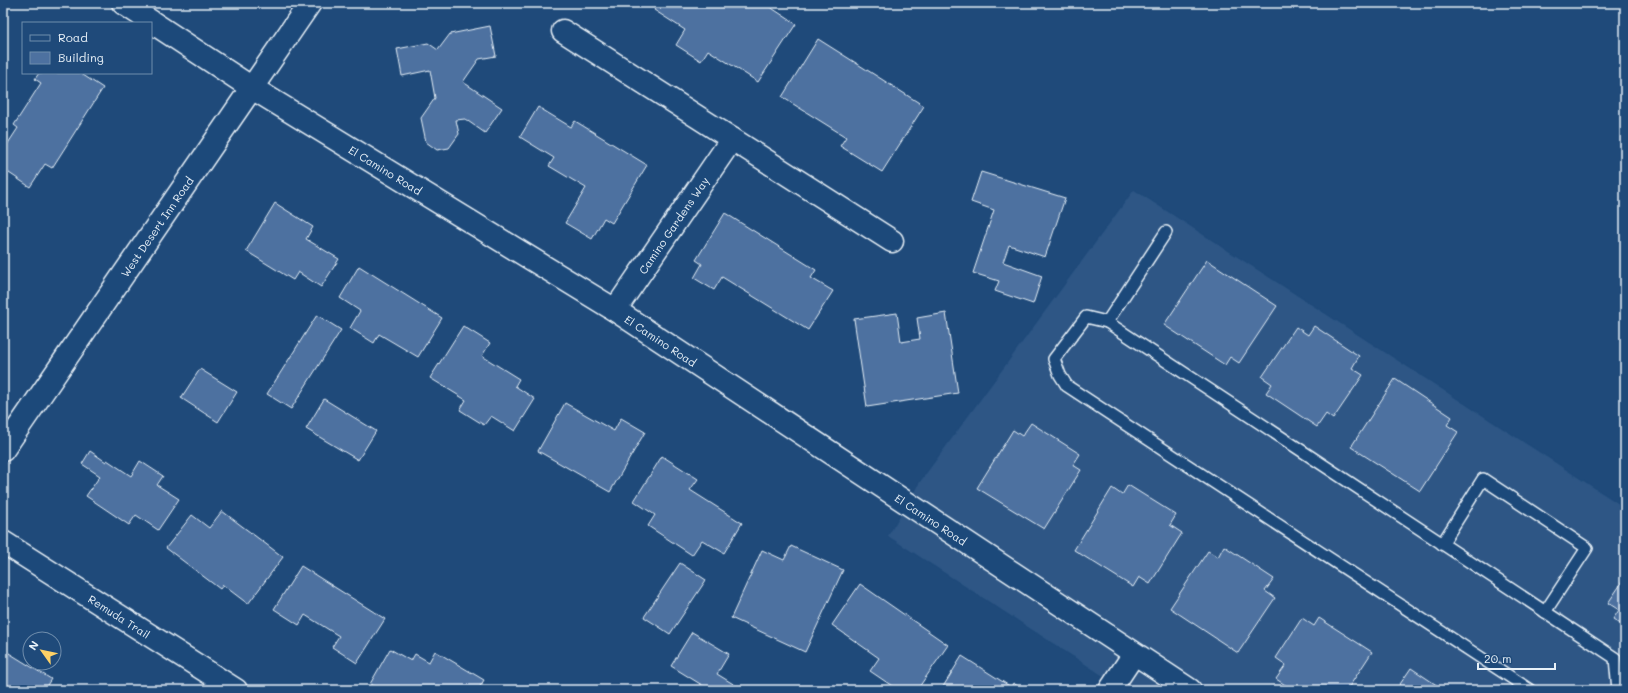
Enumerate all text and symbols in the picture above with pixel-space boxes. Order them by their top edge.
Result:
legend [22,22,152,74]
text: Road [58,29,88,45]
text: Building [58,49,104,65]
street label: El Camino Road [346,142,425,198]
street label: West Desert Inn Road [117,173,196,280]
street label: Camino Gardens Way [635,173,712,277]
street label: El Camino Road [622,311,700,370]
street label: El Camino Road [892,490,970,548]
street label: Remuda Trail [86,591,153,641]
north arrow [22,631,62,671]
text: N [25,638,42,653]
scale bar [1478,645,1555,671]
text: 20 m [1484,650,1512,666]

